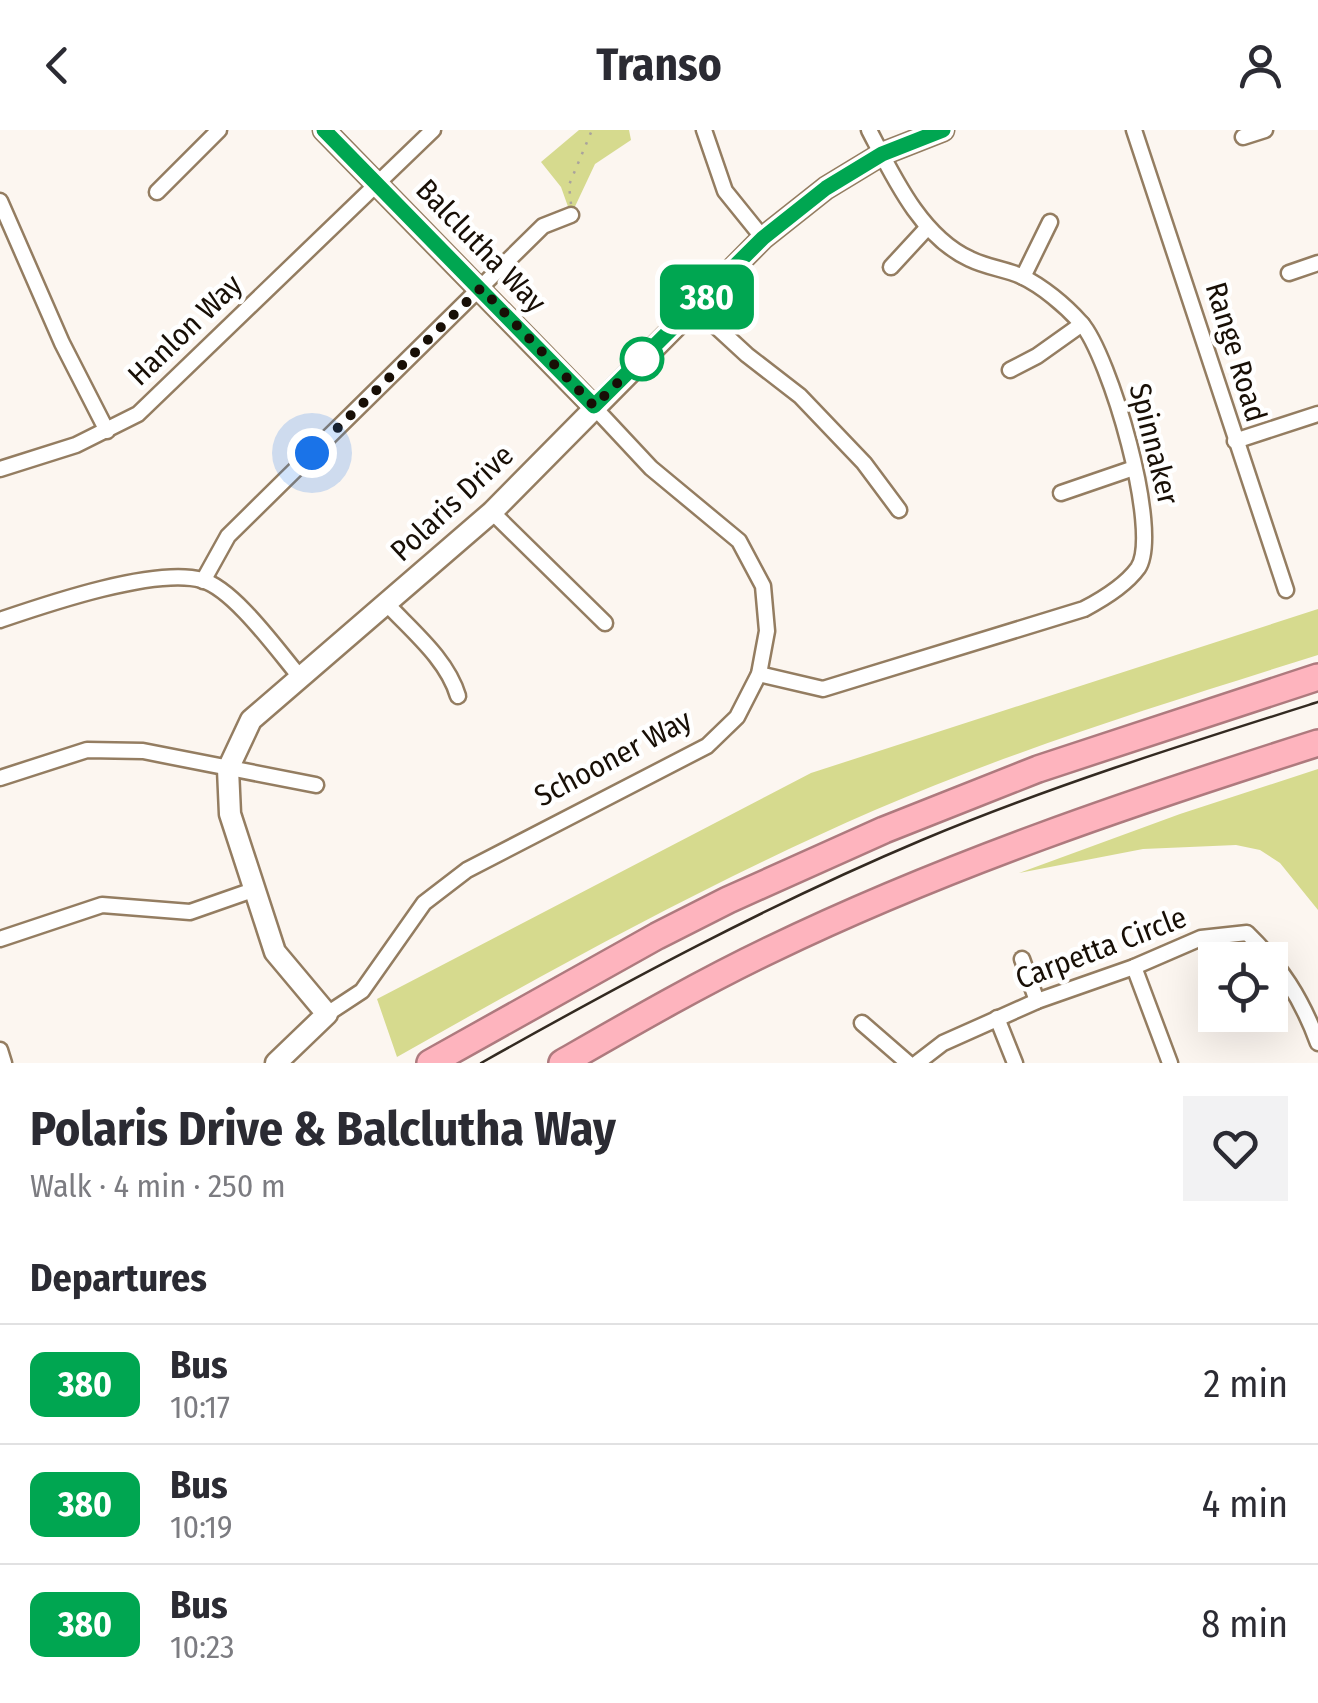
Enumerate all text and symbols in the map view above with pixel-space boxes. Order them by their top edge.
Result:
icon: back [30,38,85,93]
text: Transo [596,38,722,92]
icon: person [1233,38,1288,93]
street label: Balclutha Way [408,172,554,321]
line badge: 380 [650,264,764,330]
street label: Hanlon Way [121,267,250,393]
text: 380 [680,276,734,318]
street label: Range Road [1198,278,1274,426]
unlabelled marker [621,338,663,380]
street label: Spinnaker [1122,380,1187,509]
your location [287,428,337,478]
street label: Polaris Drive [383,437,521,569]
street label: Schooner Way [528,701,698,814]
street label: Carpetta Circle [1011,899,1191,997]
map controls [1198,942,1288,1032]
button: locate [1198,942,1288,1032]
button: heart [1183,1096,1288,1201]
text: Polaris Drive & Balclutha Way [30,1100,616,1158]
text: Walk · 4 min · 250 m [30,1167,286,1205]
text: Departures [30,1255,207,1301]
text: Bus [170,1342,228,1388]
text: 2 min [1203,1361,1288,1407]
text: 380 [58,1363,112,1405]
text: 10:17 [170,1388,230,1426]
text: Bus [170,1462,228,1508]
text: 4 min [1202,1481,1288,1527]
text: 380 [58,1483,112,1525]
text: 10:19 [170,1508,233,1546]
text: Bus [170,1582,228,1628]
text: 8 min [1201,1601,1288,1647]
text: 380 [58,1603,112,1645]
text: 10:23 [170,1628,234,1666]

